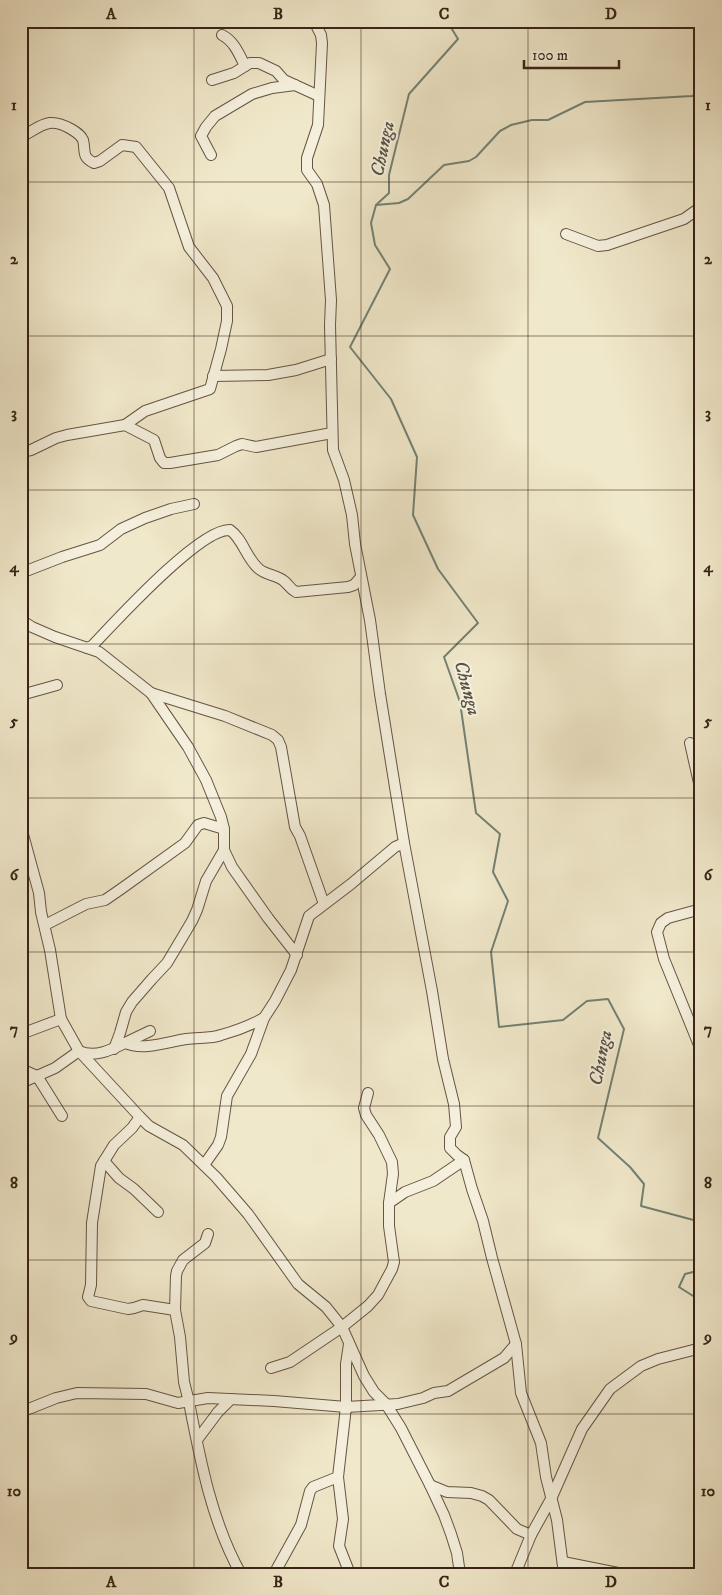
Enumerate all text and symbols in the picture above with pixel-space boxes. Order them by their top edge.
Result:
text: A [105,4,117,24]
text: B [273,4,283,24]
text: C [439,4,449,24]
text: D [605,4,617,24]
scale bar [524,38,620,70]
text: 100 m [532,46,568,65]
text: 1 [11,95,17,115]
text: 1 [705,95,711,115]
water label: Chunga [366,119,400,179]
text: 2 [10,249,19,269]
text: 2 [704,249,713,269]
text: 3 [11,403,17,423]
text: 3 [705,403,711,423]
text: 4 [8,557,19,577]
text: 4 [702,557,713,577]
water label: Chunga [449,658,485,718]
text: 5 [9,711,18,731]
text: 5 [703,711,712,731]
text: 6 [10,865,20,885]
text: 6 [704,865,714,885]
text: 7 [10,1019,18,1039]
text: 7 [704,1019,712,1039]
water label: Chunga [584,1028,618,1088]
text: 8 [10,1173,18,1193]
text: 8 [704,1173,712,1193]
text: 9 [9,1327,18,1347]
text: 9 [703,1327,712,1347]
text: 10 [7,1481,22,1501]
text: 10 [701,1481,716,1501]
text: A [105,1572,117,1592]
text: B [273,1572,283,1592]
text: C [439,1572,449,1592]
text: D [605,1572,617,1592]

